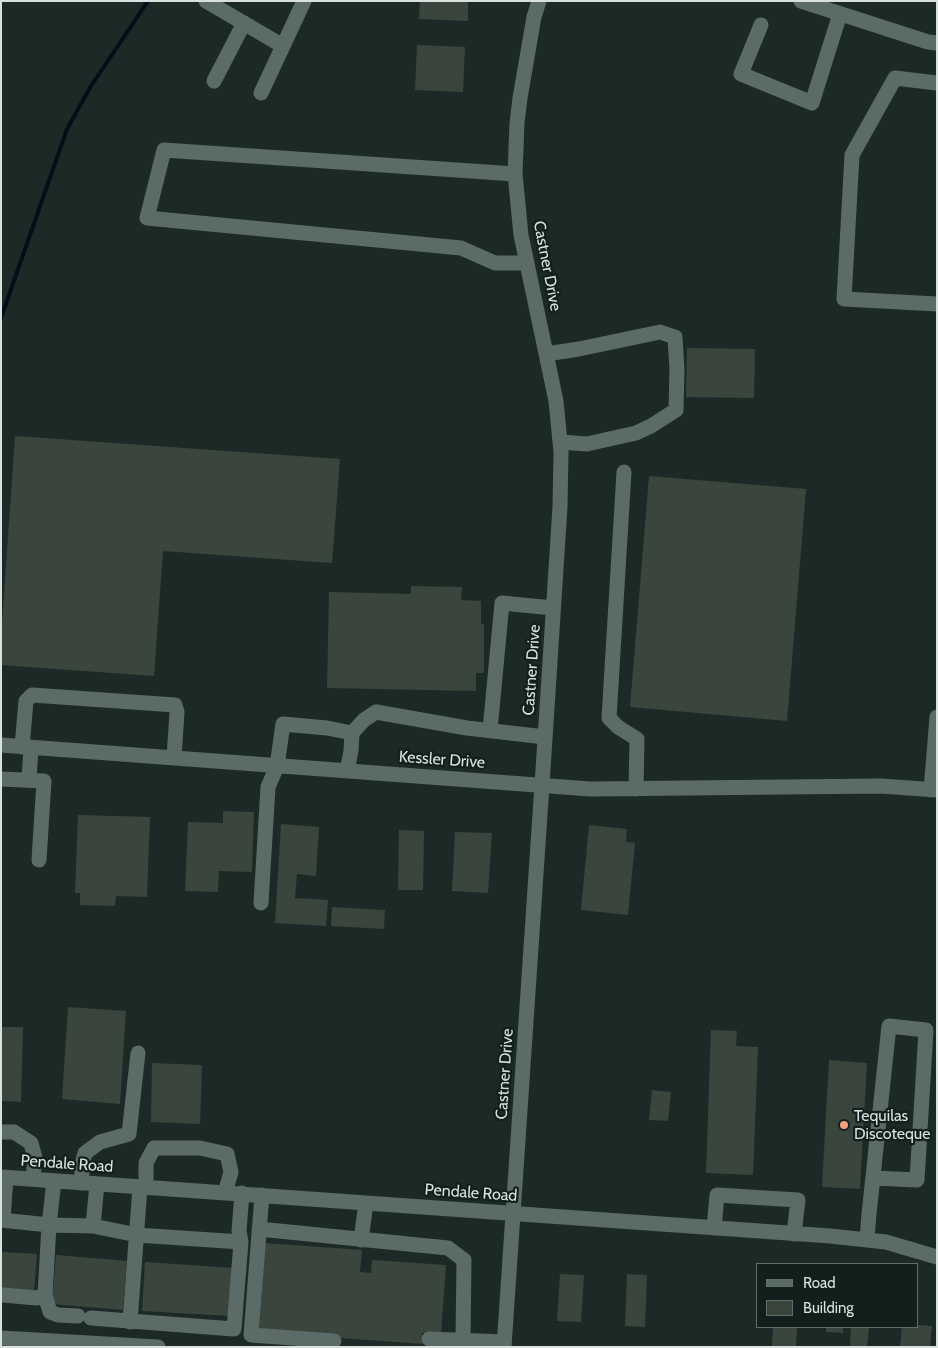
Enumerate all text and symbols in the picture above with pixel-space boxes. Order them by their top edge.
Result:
street label: Castner Drive [529,219,565,313]
street label: Castner Drive [519,624,545,716]
street label: Kessler Drive [398,747,486,773]
street label: Castner Drive [492,1028,518,1120]
place label: Tequilas Discoteque [854,1106,930,1144]
marker: Tequilas Discoteque [838,1119,850,1131]
street label: Pendale Road [20,1151,114,1177]
street label: Pendale Road [424,1180,518,1206]
legend [756,1263,918,1328]
text: Road [803,1274,836,1292]
text: Building [803,1299,854,1317]

